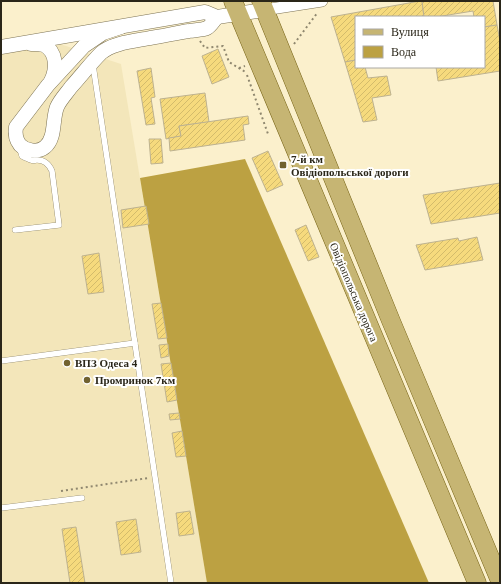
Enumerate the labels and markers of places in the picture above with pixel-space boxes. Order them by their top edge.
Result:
place label: 7-й км Овідіопольської дороги [291,153,409,178]
marker: 7-й км Овідіопольської дороги [278,160,288,170]
place label: ВПЗ Одеса 4 [75,357,138,369]
marker: ВПЗ Одеса 4 [62,358,72,368]
place label: Промринок 7км [95,374,176,386]
marker: Промринок 7км [82,375,92,385]

